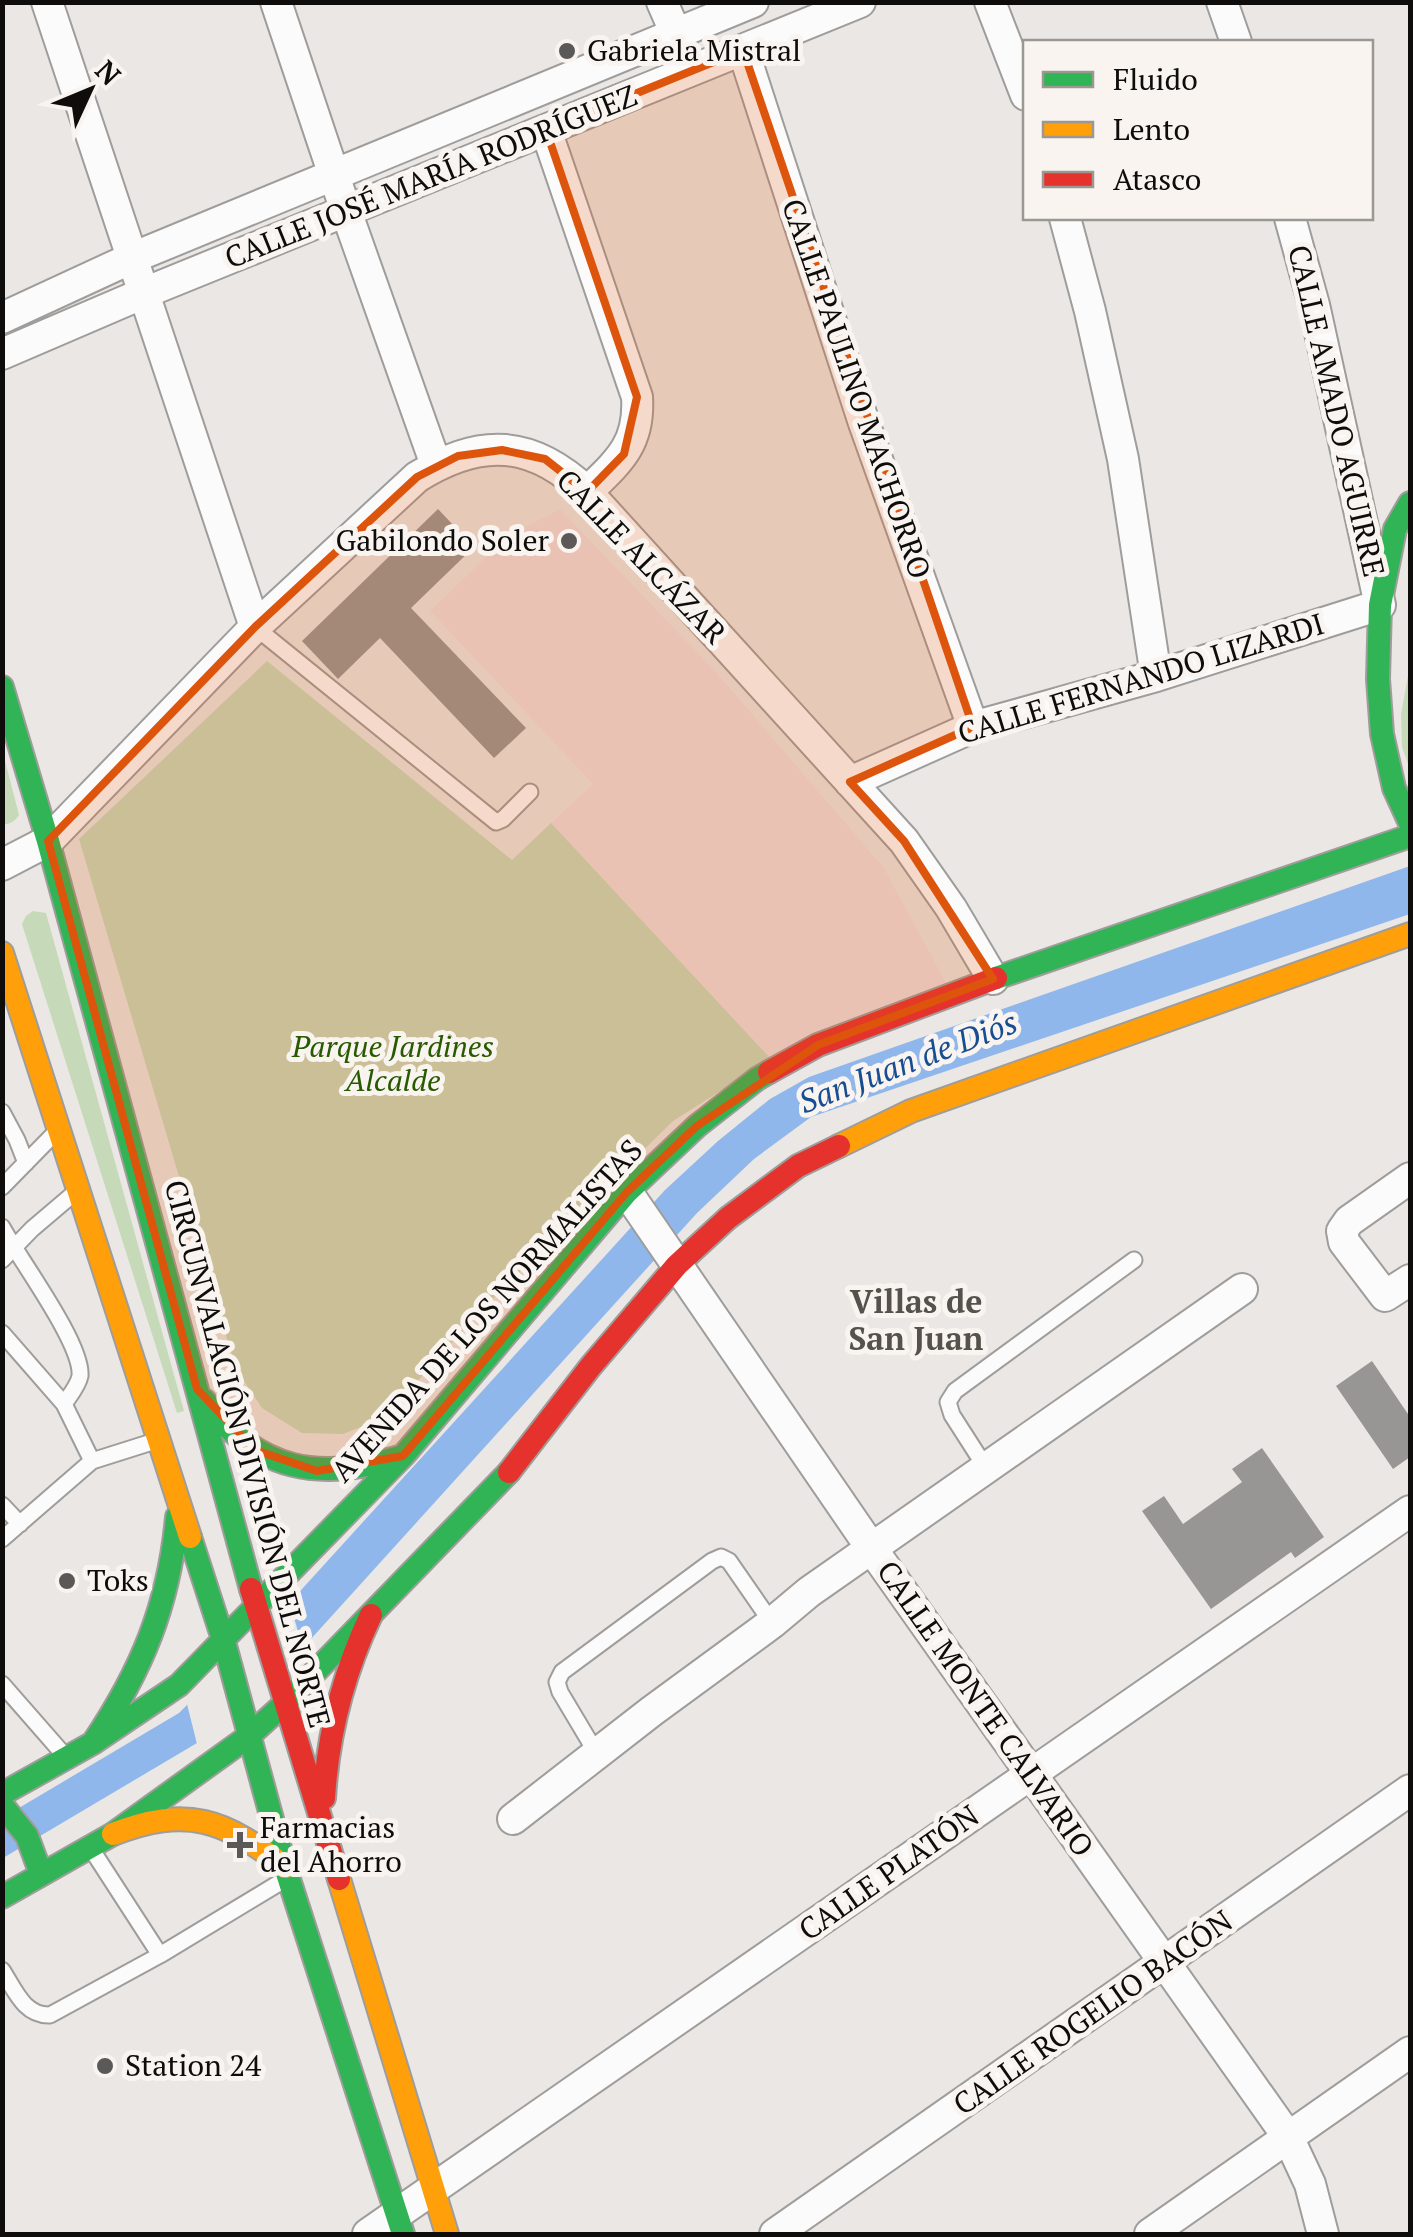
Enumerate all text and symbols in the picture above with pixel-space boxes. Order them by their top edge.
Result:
place label: Gabriela Mistral [587,30,801,70]
north arrow [40,40,140,140]
marker: Gabriela Mistral [556,40,578,62]
legend [1023,40,1373,220]
text: N [88,52,129,93]
text: Fluido [1113,59,1198,99]
street label: CALLE JOSÉ MARÍA RODRÍGUEZ [219,75,643,277]
text: Lento [1113,109,1190,149]
text: Atasco [1113,159,1201,199]
street label: CALLE PAULINO MACHORRO [773,193,941,584]
street label: CALLE AMADO AGUIRRE [1279,241,1395,581]
street label: CALLE ALCÁZAR [548,460,735,652]
place label: Gabilondo Soler [336,520,549,560]
marker: Gabilondo Soler [558,530,580,552]
street label: CALLE FERNANDO LIZARDI [953,603,1329,753]
water label: San Juan de Diós [792,1000,1023,1122]
park label: Parque Jardines Alcalde [291,1026,494,1100]
street label: AVENIDA DE LOS NORMALISTAS [322,1131,651,1490]
street label: CIRCUNVALACIÓN DIVISIÓN DEL NORTE [155,1176,340,1732]
district label: Villas de San Juan [849,1280,984,1359]
street label: CALLE MONTE CALVARIO [868,1553,1103,1864]
place label: Toks [87,1560,149,1600]
marker: Toks [56,1570,78,1592]
street label: CALLE PLATÓN [790,1795,986,1949]
place label: Farmacias del Ahorro [260,1807,402,1881]
marker: Farmacias del Ahorro [229,1834,251,1856]
street label: CALLE ROGELIO BACÓN [945,1901,1240,2124]
place label: Station 24 [125,2045,261,2085]
marker: Station 24 [94,2055,116,2077]

